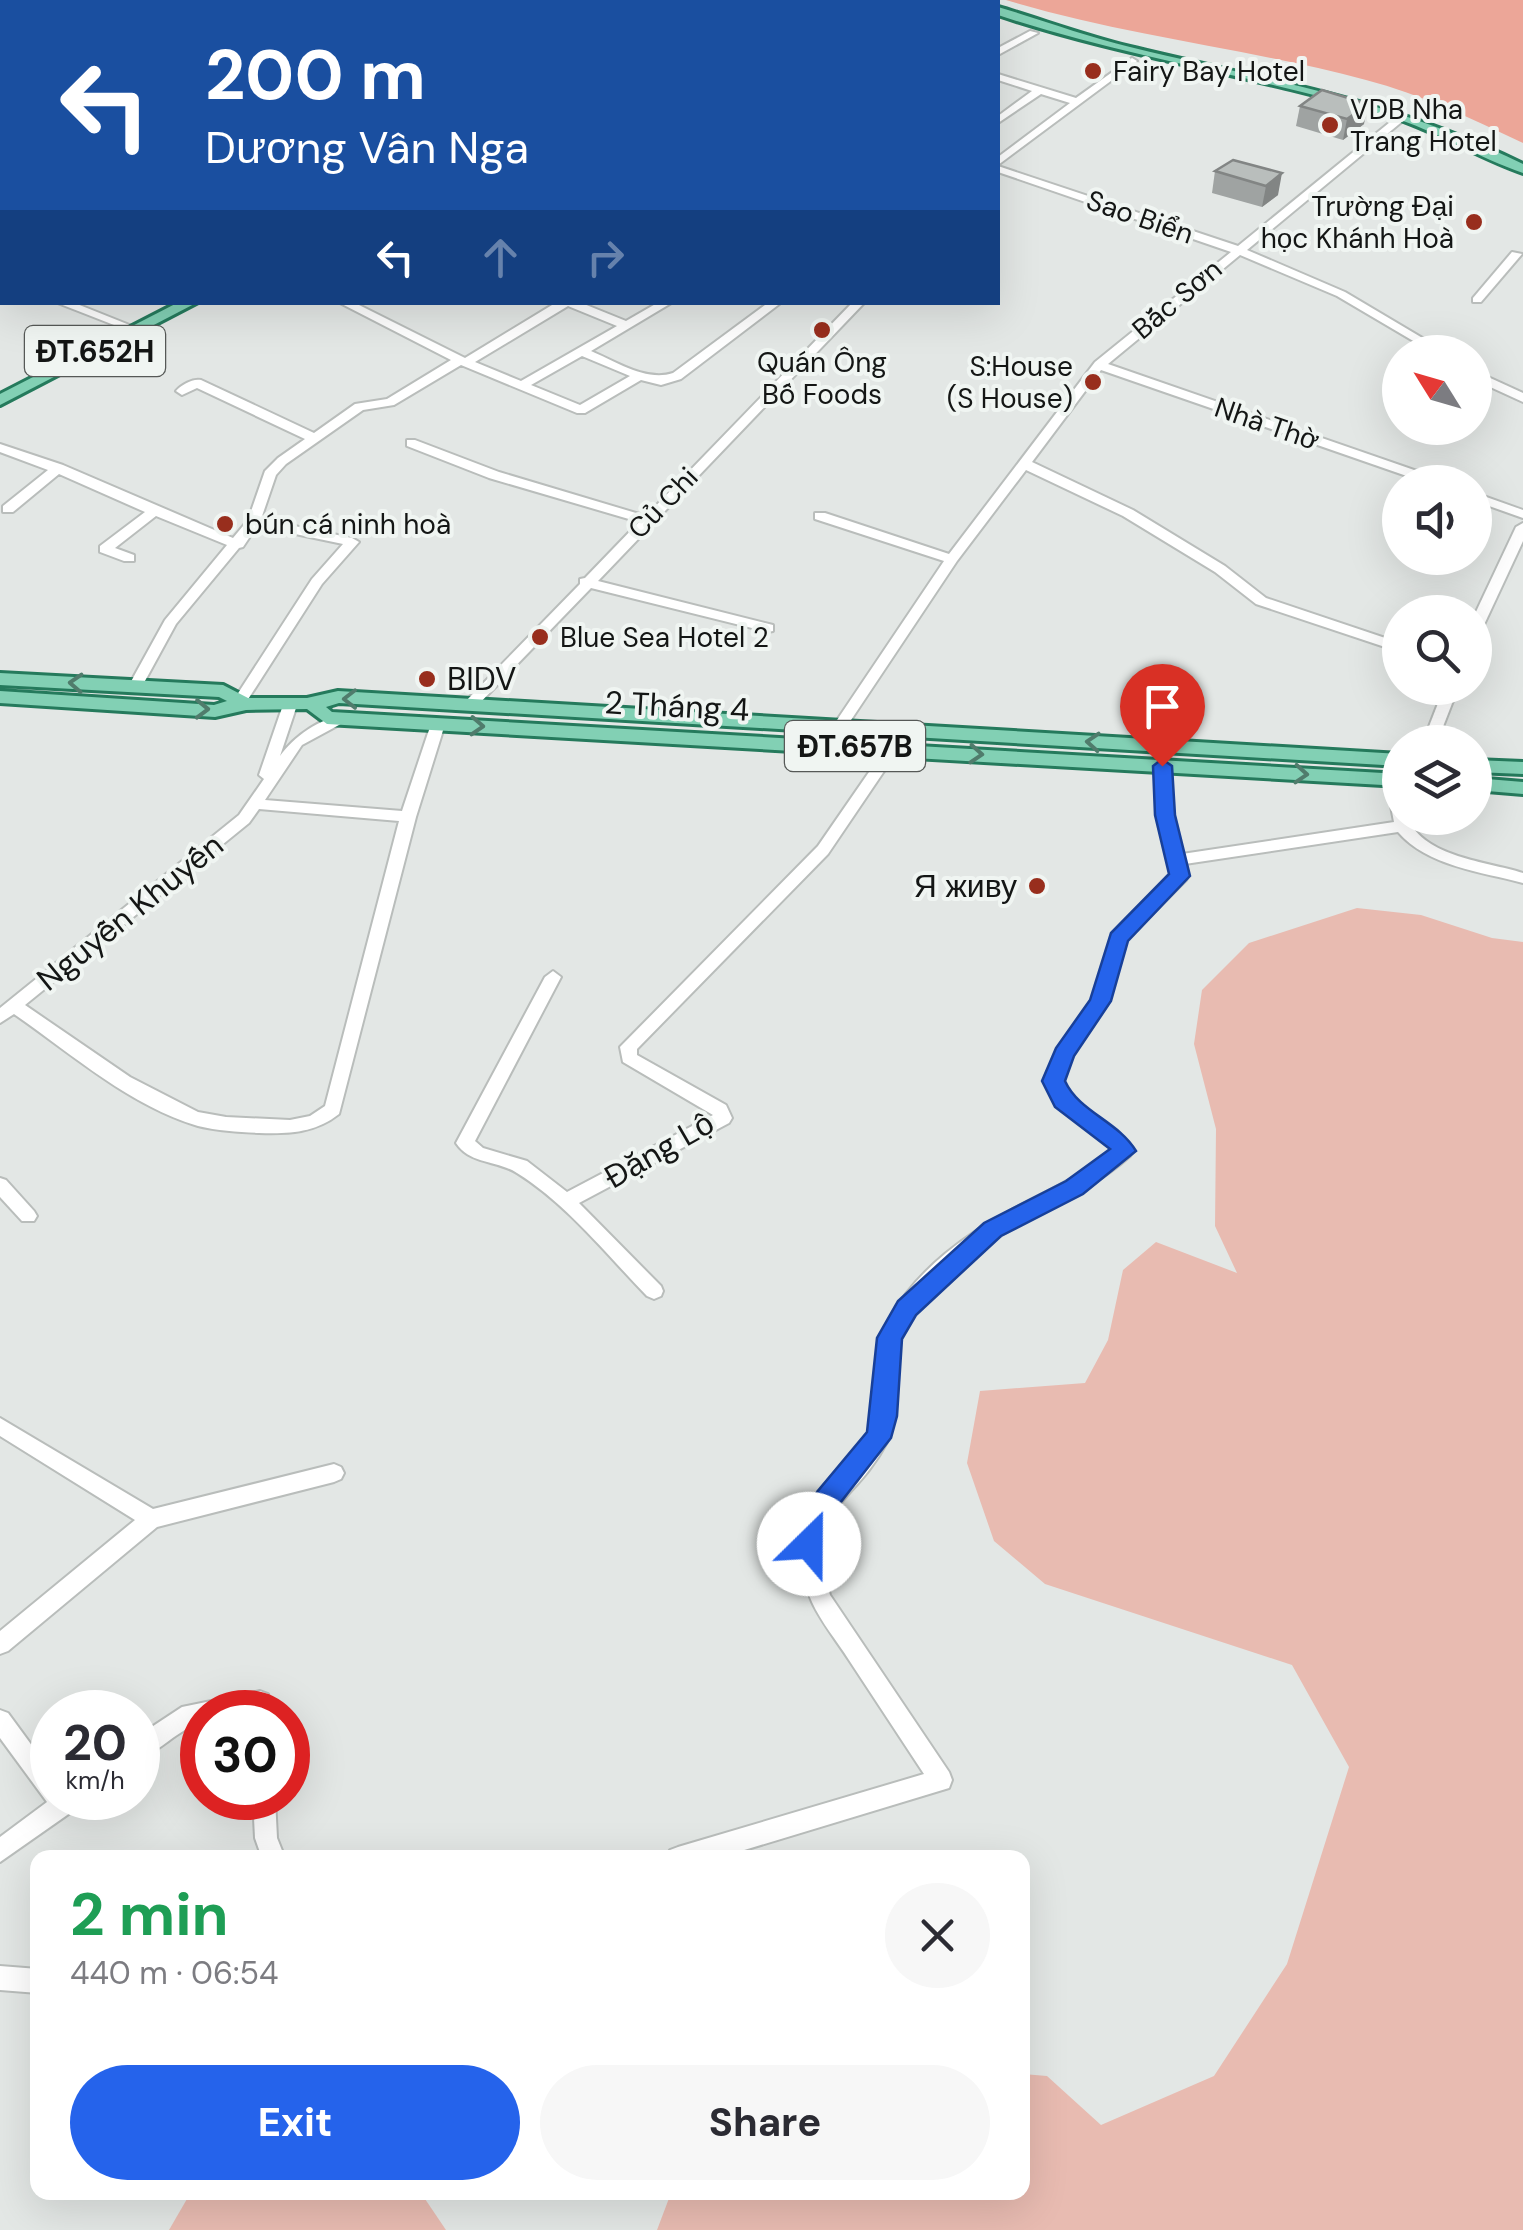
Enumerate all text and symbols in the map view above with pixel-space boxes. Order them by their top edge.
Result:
text: 200 m [205,30,426,121]
icon: left [40,40,170,170]
place label: Fairy Bay Hotel [1113,53,1305,90]
marker: Fairy Bay Hotel [1082,60,1104,82]
place label: VDB Nha Trang Hotel [1350,91,1497,160]
marker: VDB Nha Trang Hotel [1319,114,1341,136]
text: Dương Vân Nga [205,118,529,177]
street label: Sao Biển [1082,181,1198,253]
place label: Trường Đại học Khánh Hoà [1261,188,1454,257]
marker: Trường Đại học Khánh Hoà [1463,211,1485,233]
icon: left [368,230,423,285]
icon: ahead [473,230,528,285]
icon: right [578,230,633,285]
street label: Bắc Sơn [1124,251,1230,347]
marker: Quán Ông Bố Foods [811,319,833,341]
road number: ĐT.652H [25,326,165,376]
north arrow [1382,335,1492,445]
map controls [1382,335,1492,835]
place label: Quán Ông Bố Foods [757,344,887,413]
place label: S:House (S House) [947,348,1073,417]
marker: S:House (S House) [1082,371,1104,393]
street label: Nhà Thờ [1210,389,1324,459]
street label: Củ Chi [620,459,706,547]
button: sound [1382,465,1492,575]
place label: bún cá ninh hoà [245,506,451,543]
marker: bún cá ninh hoà [214,513,236,535]
button: search [1382,595,1492,705]
place label: Blue Sea Hotel 2 [560,619,769,656]
marker: Blue Sea Hotel 2 [529,626,551,648]
place label: BIDV [447,658,516,700]
pin [1120,664,1205,767]
marker: BIDV [416,668,438,690]
one-way arrow [67,673,83,694]
icon: arrive [1135,679,1190,734]
street label: 2 Tháng 4 [604,681,750,731]
one-way arrow [341,688,356,710]
one-way arrow [195,698,210,720]
one-way arrow [470,715,486,736]
road number: ĐT.657B [785,721,925,771]
button: layers [1382,725,1492,835]
one-way arrow [1085,732,1101,753]
one-way arrow [969,743,985,764]
one-way arrow [1293,763,1309,784]
street label: Nguyễn Khuyến [28,824,232,1000]
place label: Я живу [914,865,1017,907]
marker: Я живу [1026,875,1048,897]
street label: Đặng Lộ [597,1102,721,1198]
position arrow [757,1492,861,1596]
speed limit sign: 30 [180,1690,310,1820]
text: 20 [63,1710,127,1776]
text: km/h [65,1764,125,1797]
text: 2 min [70,1875,229,1954]
button: close [885,1883,990,1988]
text: 440 m · 06:54 [70,1952,279,1994]
button: Exit [70,2065,520,2180]
button: Share [540,2065,990,2180]

